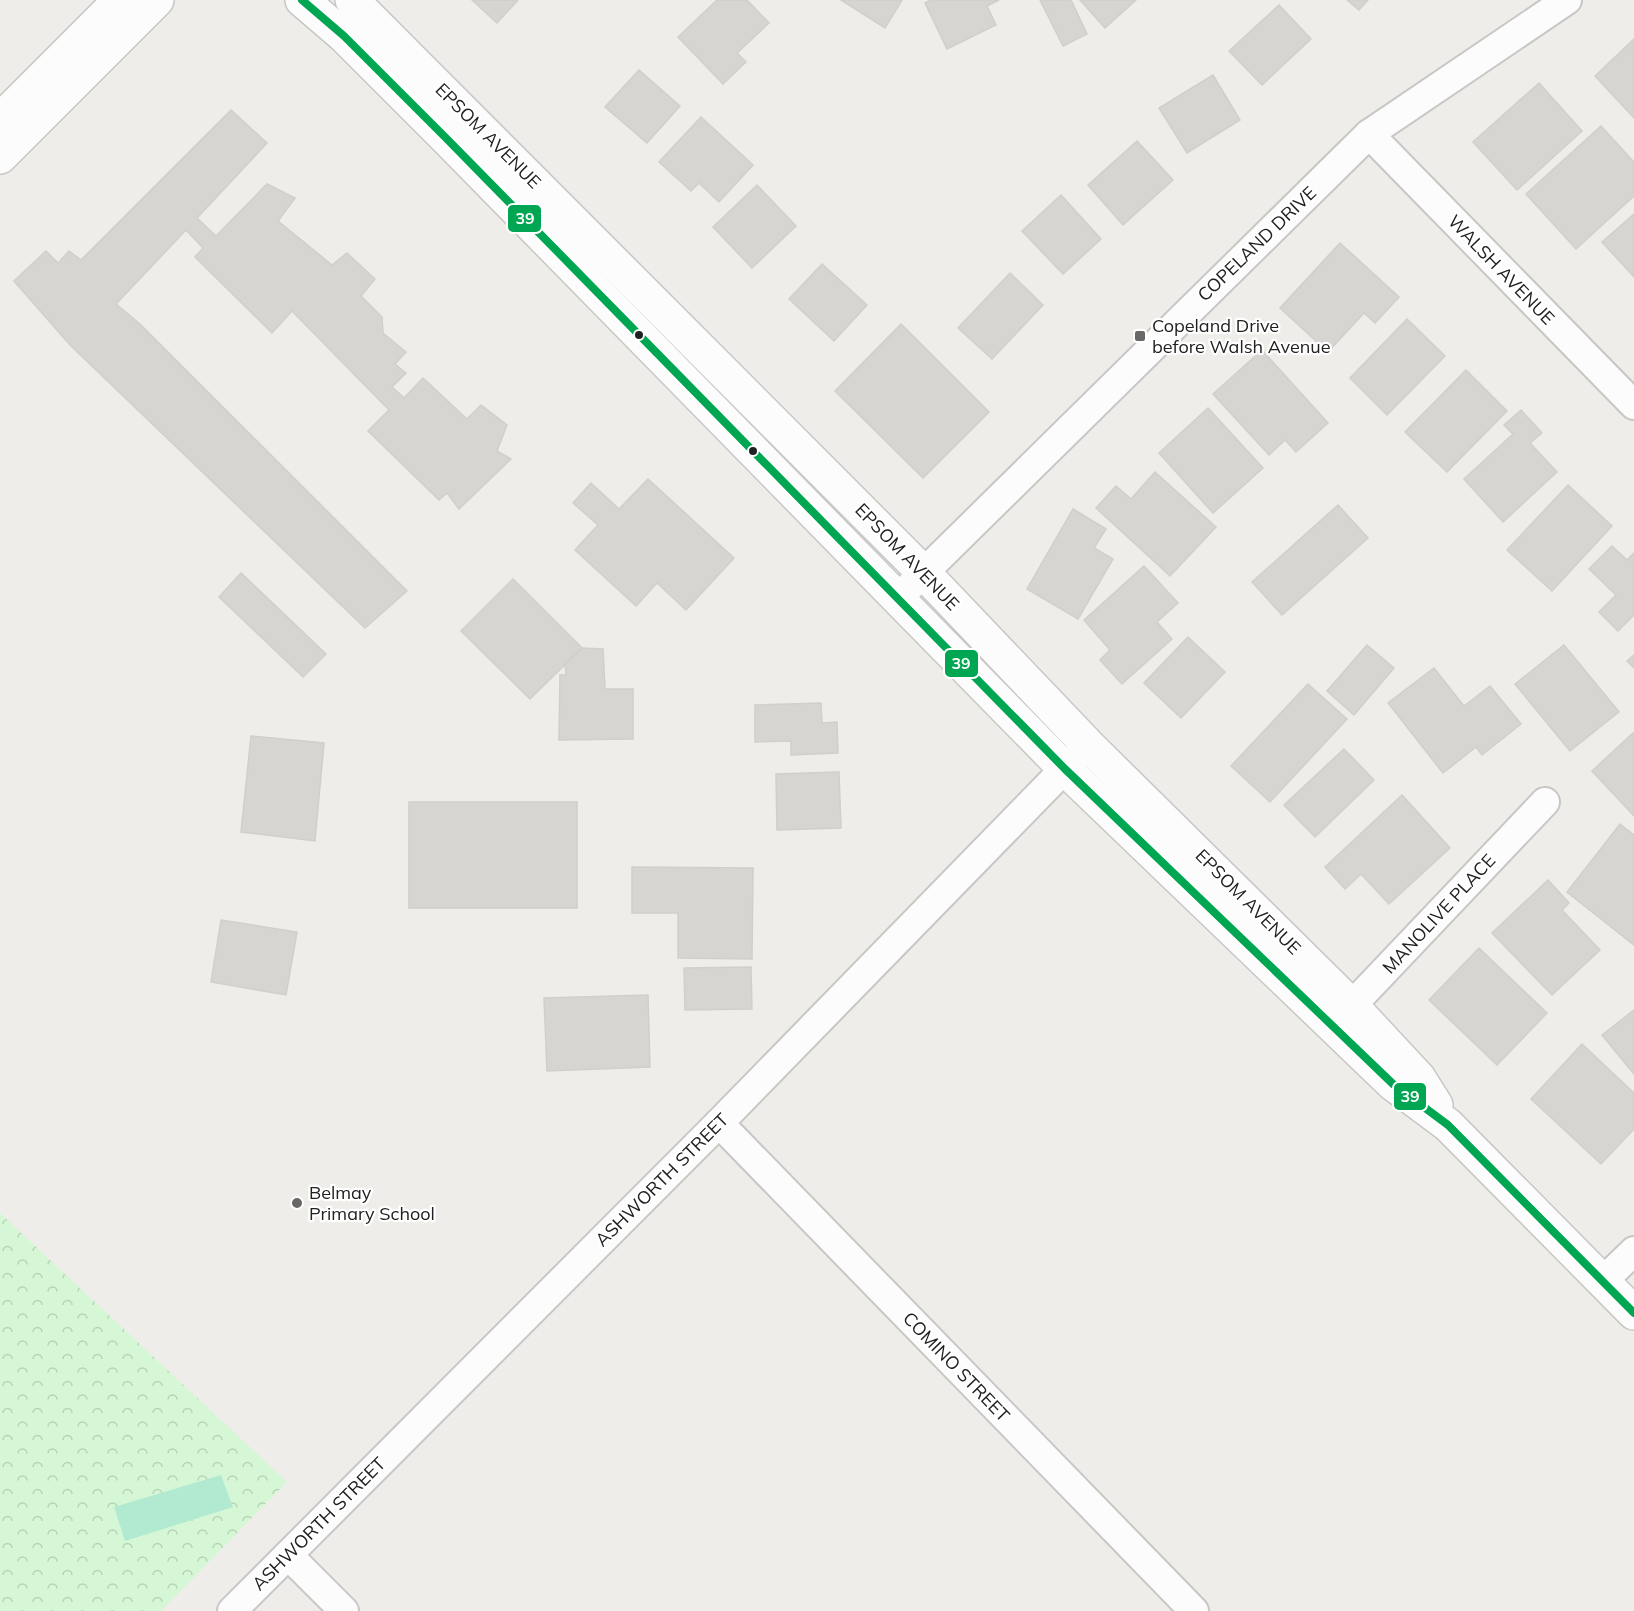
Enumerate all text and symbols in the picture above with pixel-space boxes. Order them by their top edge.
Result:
street label: EPSOM AVENUE [431,78,546,193]
street label: COPELAND DRIVE [1193,181,1321,306]
line badge: 39 [507,204,542,233]
text: 39 [515,208,535,228]
street label: WALSH AVENUE [1443,210,1560,329]
place label: Copeland Drive before Walsh Avenue [1152,314,1331,358]
unlabelled marker [633,329,645,341]
marker: Copeland Drive before Walsh Avenue [1133,329,1147,343]
unlabelled marker [747,445,759,457]
street label: EPSOM AVENUE [850,498,964,615]
line badge: 39 [944,649,979,678]
text: 39 [951,653,971,673]
street label: EPSOM AVENUE [1191,844,1306,959]
street label: MANOLIVE PLACE [1377,849,1500,978]
line badge: 39 [1393,1082,1427,1111]
text: 39 [1400,1086,1420,1106]
street label: ASHWORTH STREET [590,1108,733,1251]
place label: Belmay Primary School [309,1181,435,1225]
marker: Belmay Primary School [290,1196,304,1210]
street label: COMINO STREET [898,1307,1015,1427]
street label: ASHWORTH STREET [247,1452,390,1595]

